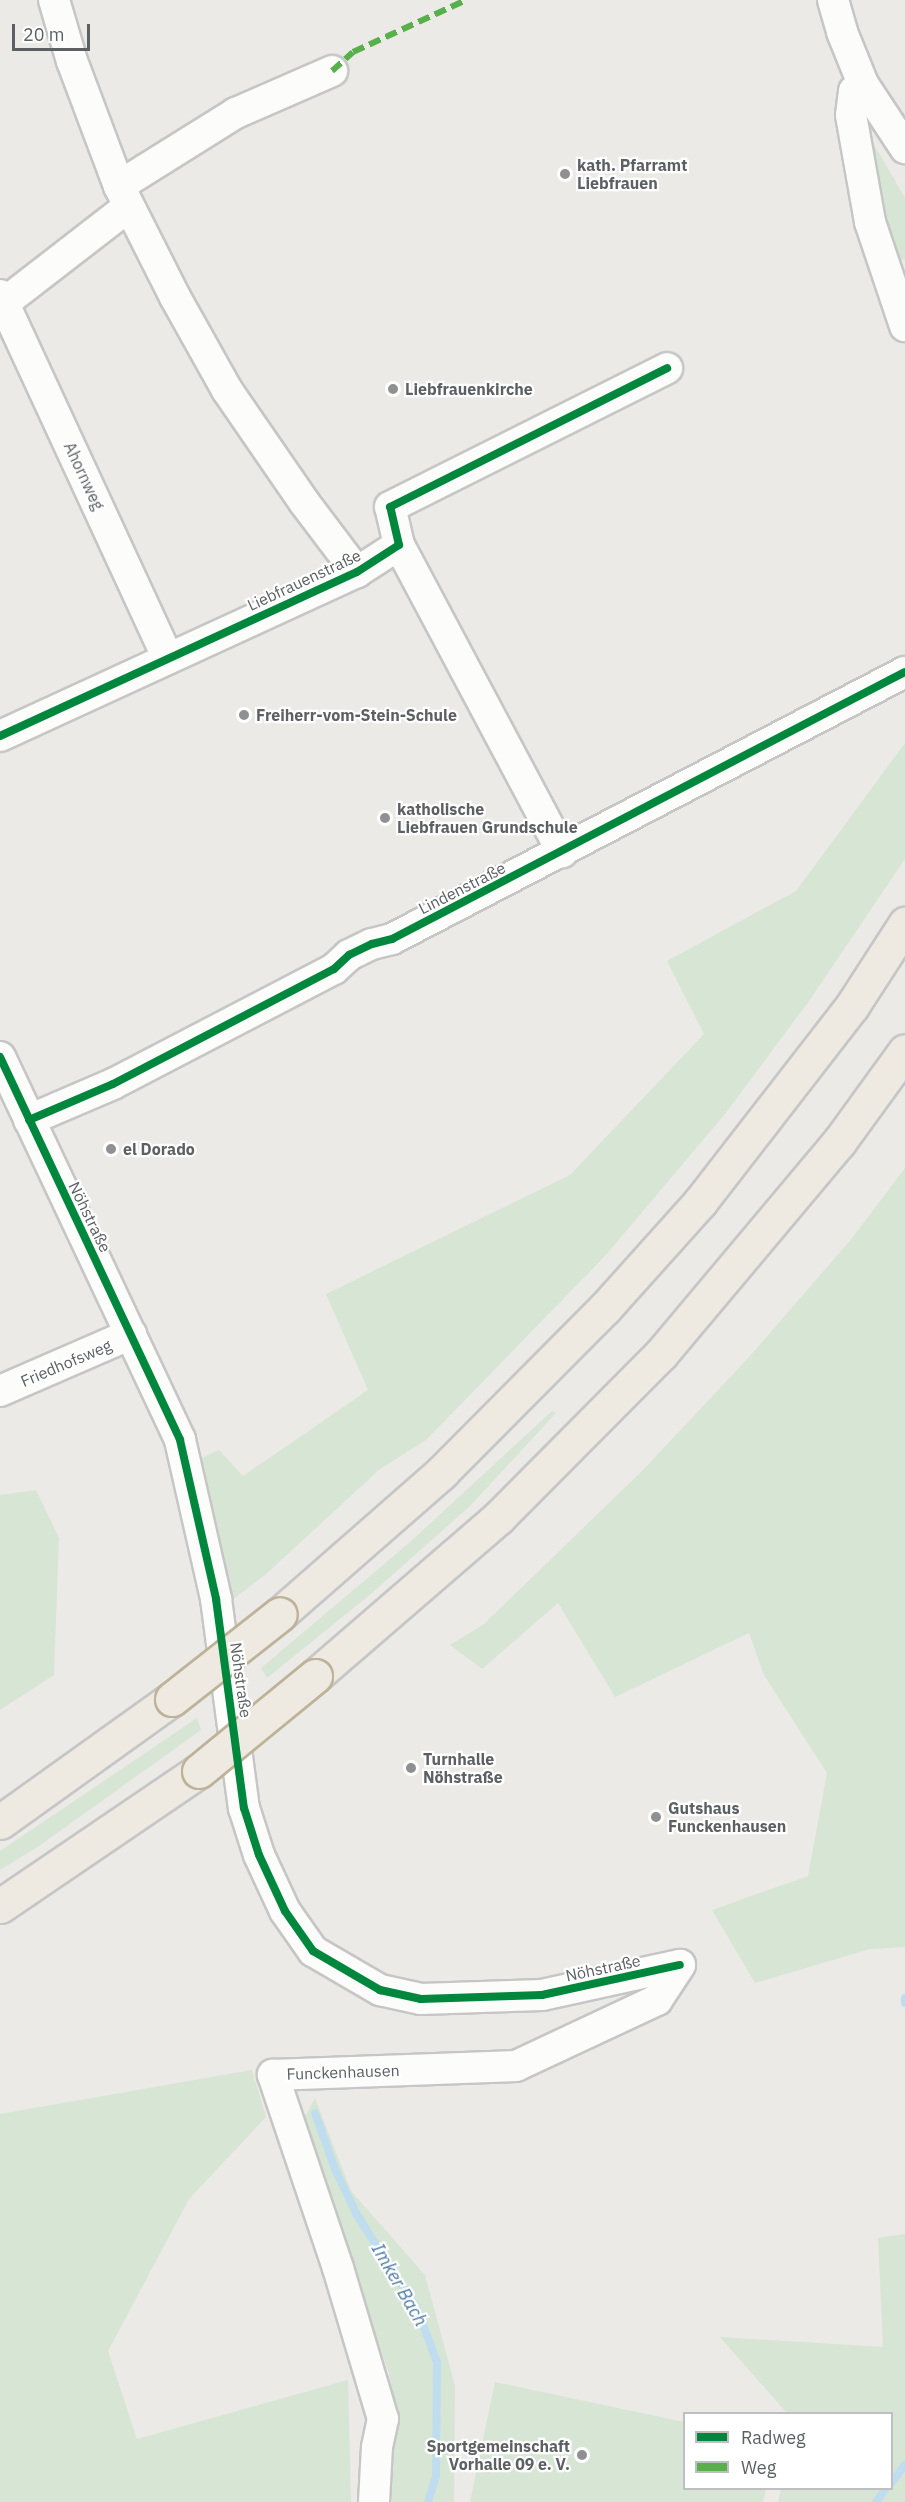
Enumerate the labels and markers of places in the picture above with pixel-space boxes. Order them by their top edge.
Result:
place label: kath. Pfarramt Liebfrauen [577,155,687,193]
marker: kath. Pfarramt Liebfrauen [558,167,572,181]
place label: Liebfrauenkirche [405,379,533,399]
marker: Liebfrauenkirche [386,382,400,396]
place label: Freiherr-vom-Stein-Schule [256,705,457,725]
marker: Freiherr-vom-Stein-Schule [237,708,251,722]
place label: katholische Liebfrauen Grundschule [397,799,578,837]
marker: katholische Liebfrauen Grundschule [378,811,392,825]
place label: el Dorado [123,1139,195,1159]
marker: el Dorado [104,1142,118,1156]
place label: Turnhalle Nöhstraße [423,1749,503,1787]
marker: Turnhalle Nöhstraße [404,1761,418,1775]
place label: Gutshaus Funckenhausen [668,1798,786,1836]
marker: Gutshaus Funckenhausen [649,1810,663,1824]
place label: Sportgemeinschaft Vorhalle 09 e. V. [427,2436,570,2474]
marker: Sportgemeinschaft Vorhalle 09 e. V. [575,2448,589,2462]

